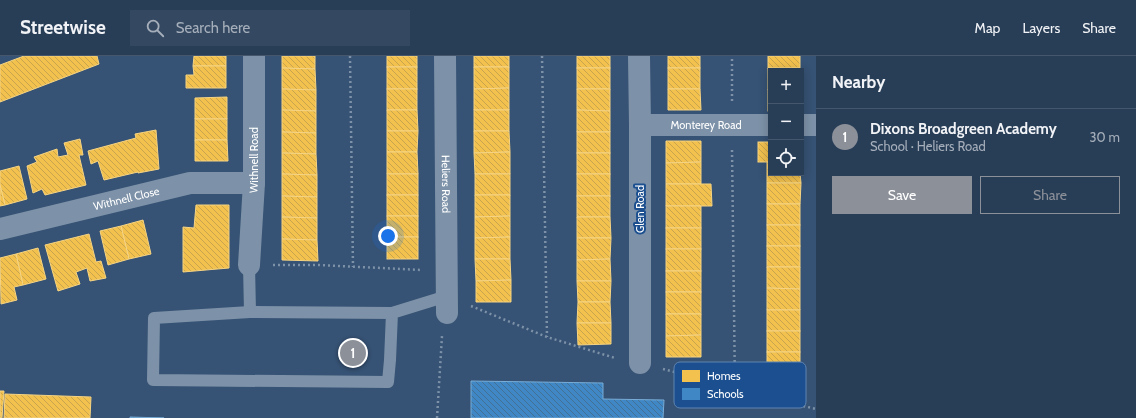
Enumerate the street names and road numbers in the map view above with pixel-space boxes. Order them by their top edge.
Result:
street label: Monterey Road [670,118,742,132]
street label: Withnell Road [246,127,261,193]
street label: Heliers Road [439,155,453,213]
street label: Withnell Close [92,184,161,213]
street label: Glen Road [633,185,647,233]

